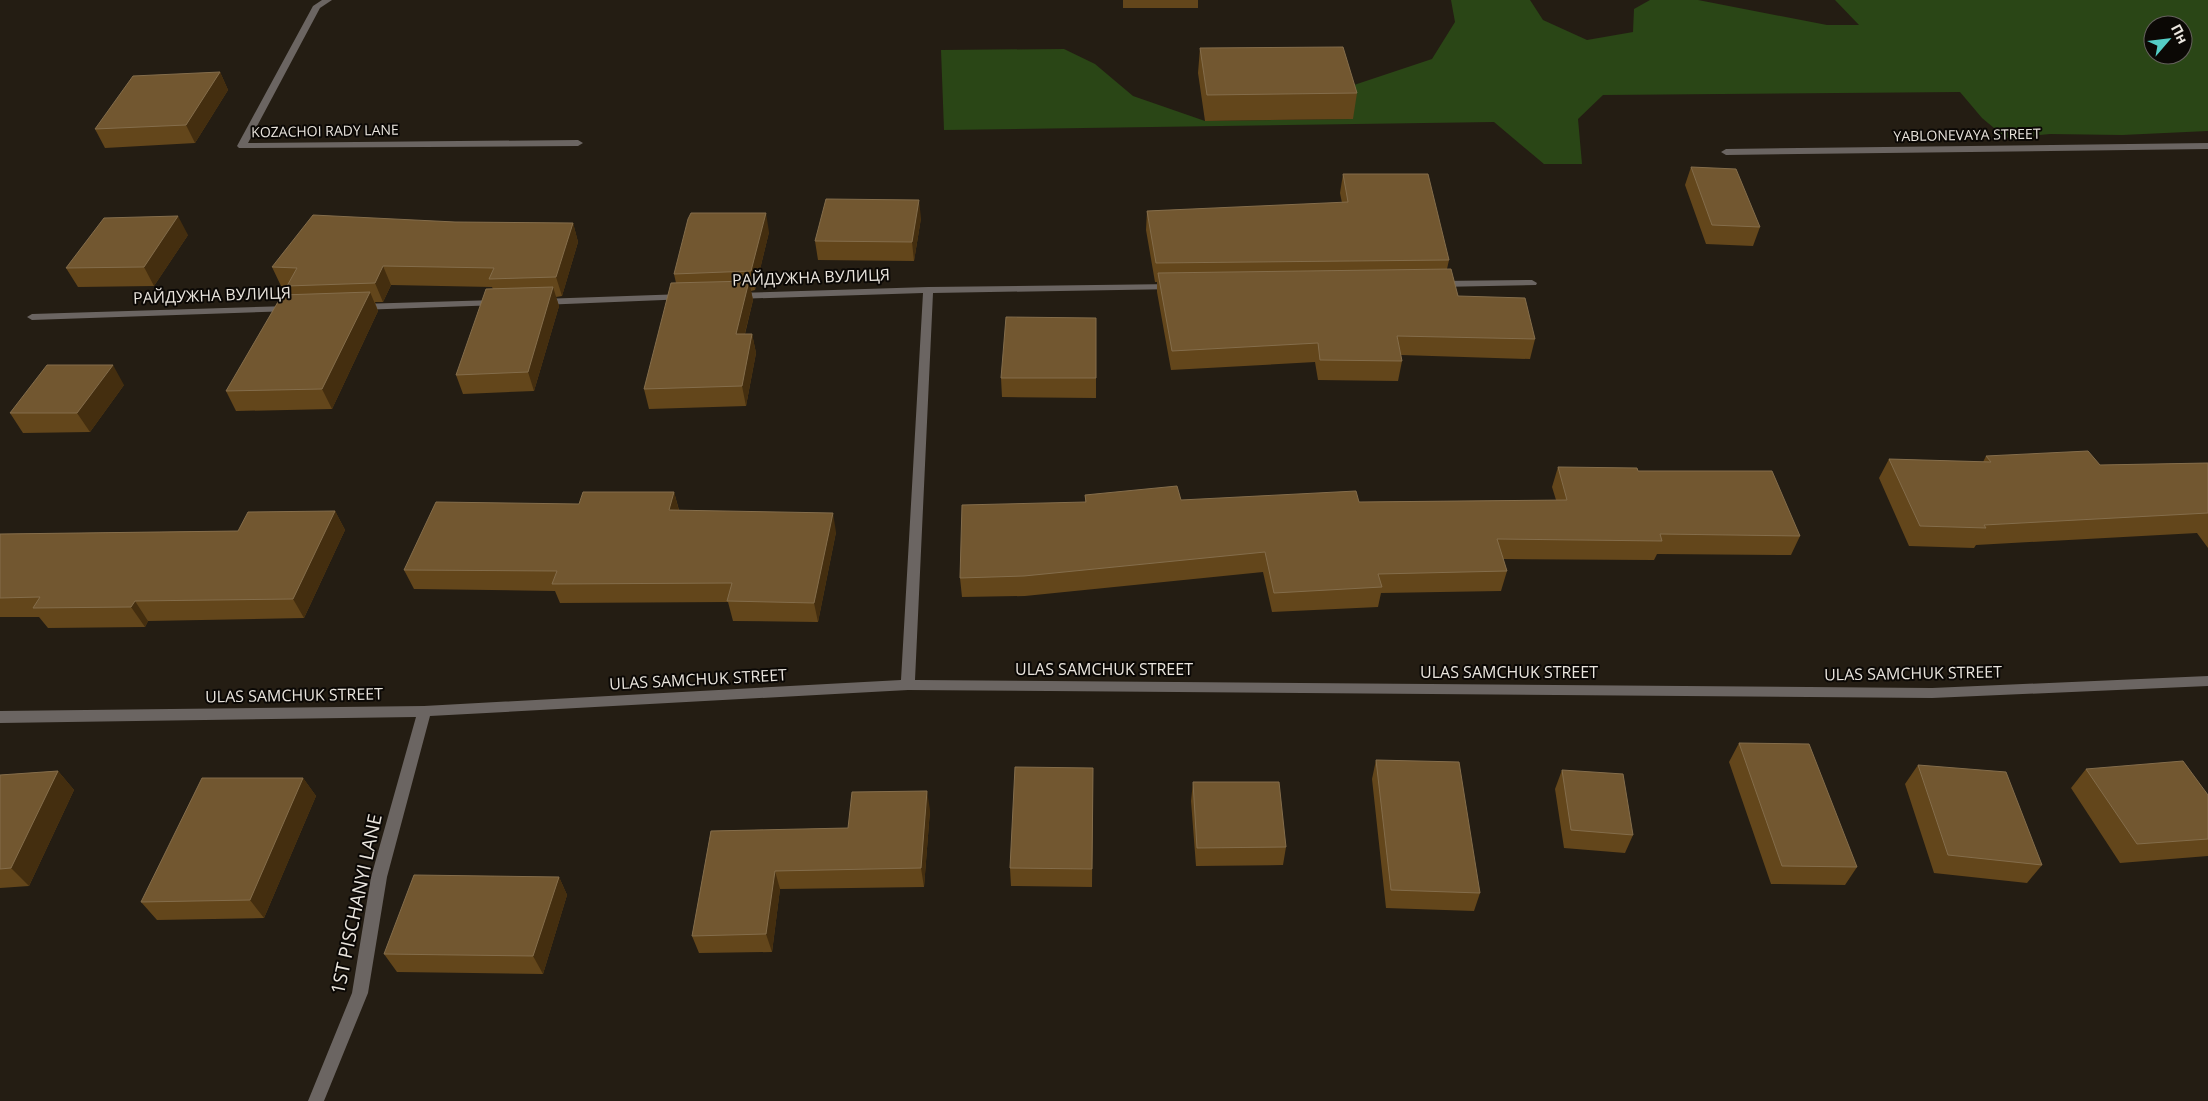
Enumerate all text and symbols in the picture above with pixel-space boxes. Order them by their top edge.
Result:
north arrow [2143,15,2193,65]
text: Пн [2167,21,2193,47]
street label: KOZACHOI RADY LANE [251,120,399,141]
street label: YABLONEVAYA STREET [1893,124,2041,145]
street label: РАЙДУЖНА ВУЛИЦЯ [732,263,890,291]
street label: РАЙДУЖНА ВУЛИЦЯ [133,281,291,309]
street label: ULAS SAMCHUK STREET [1015,658,1193,680]
street label: ULAS SAMCHUK STREET [1824,660,2002,686]
street label: ULAS SAMCHUK STREET [1420,661,1598,683]
street label: ULAS SAMCHUK STREET [609,663,788,695]
street label: ULAS SAMCHUK STREET [205,682,383,708]
street label: 1ST PISCHANYI LANE [324,811,388,997]

